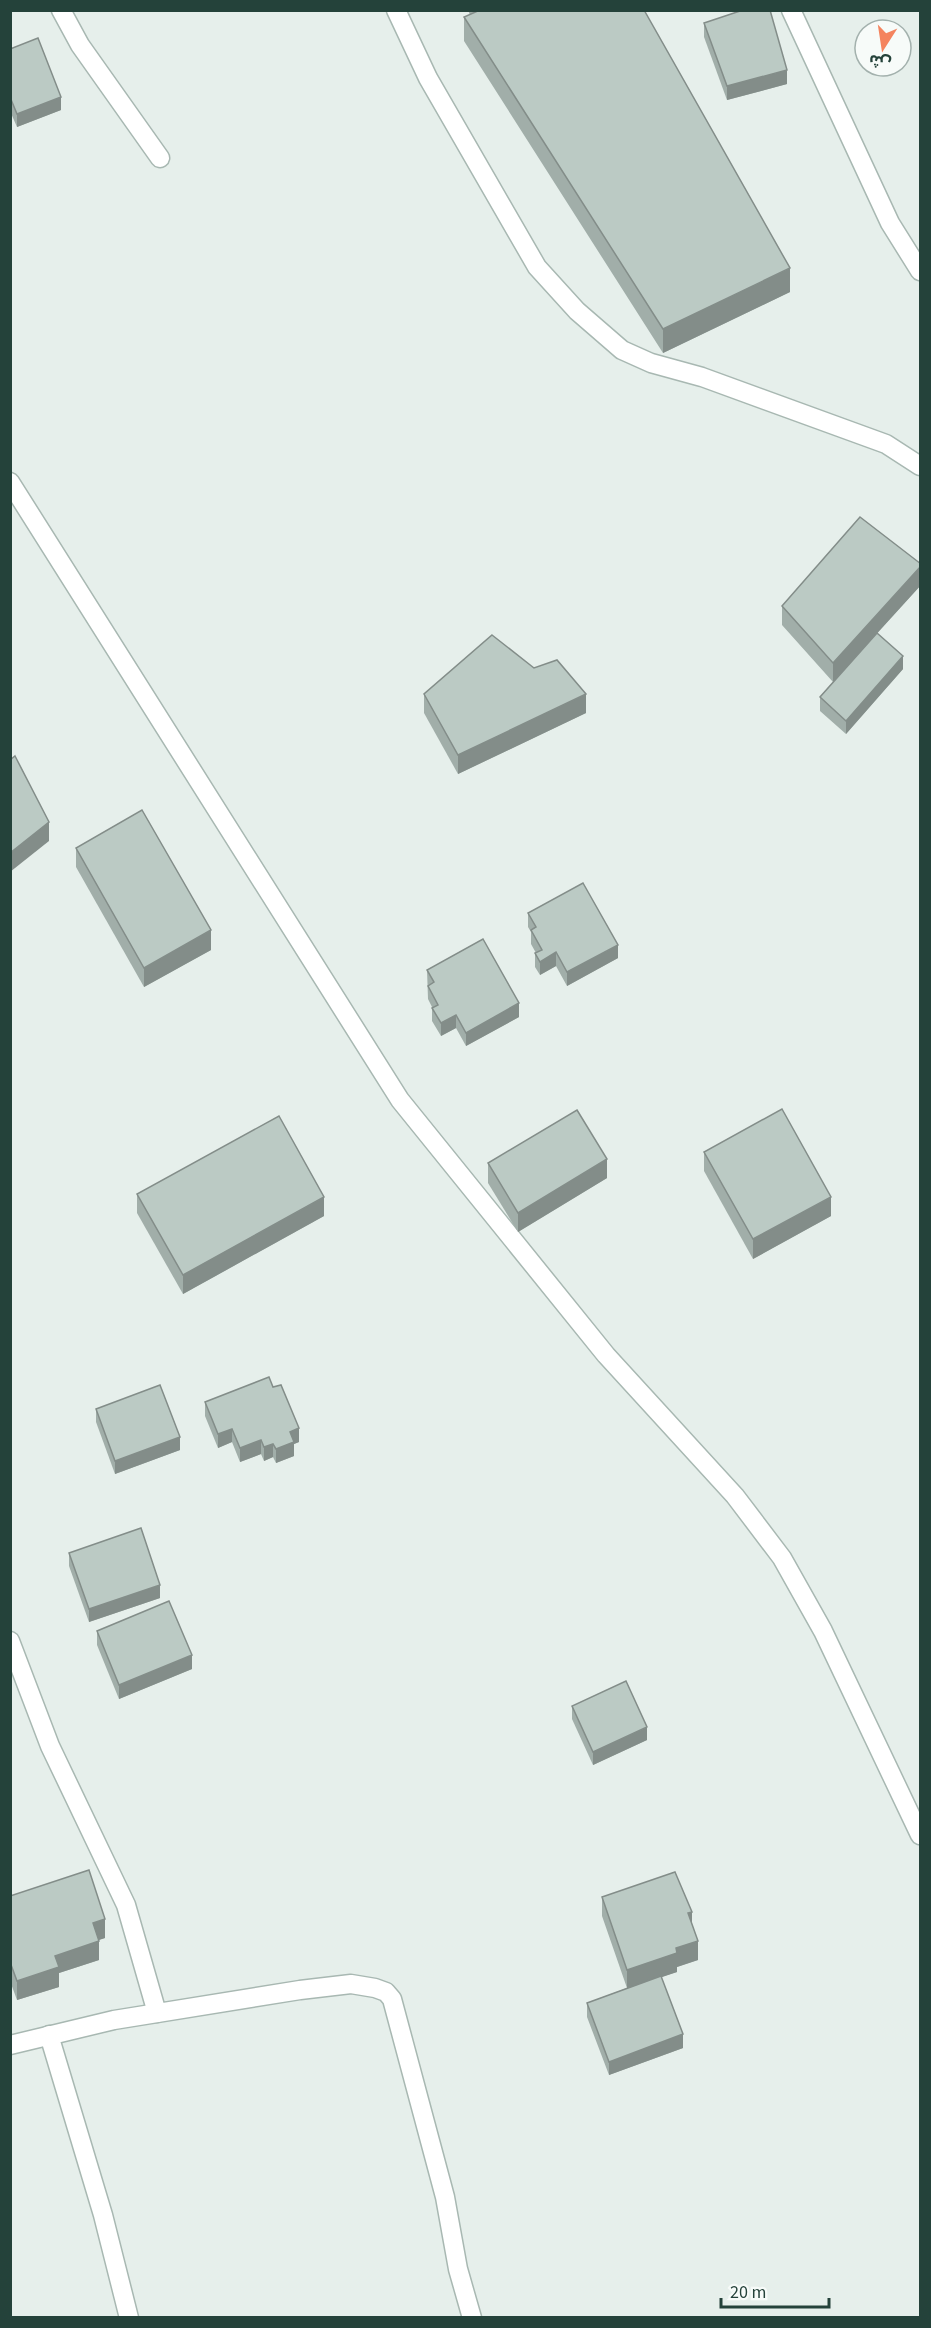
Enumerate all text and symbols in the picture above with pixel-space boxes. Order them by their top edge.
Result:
north arrow [853,18,913,78]
text: ش [867,49,893,75]
scale bar [721,2271,829,2309]
text: 20 m [730,2280,766,2305]

